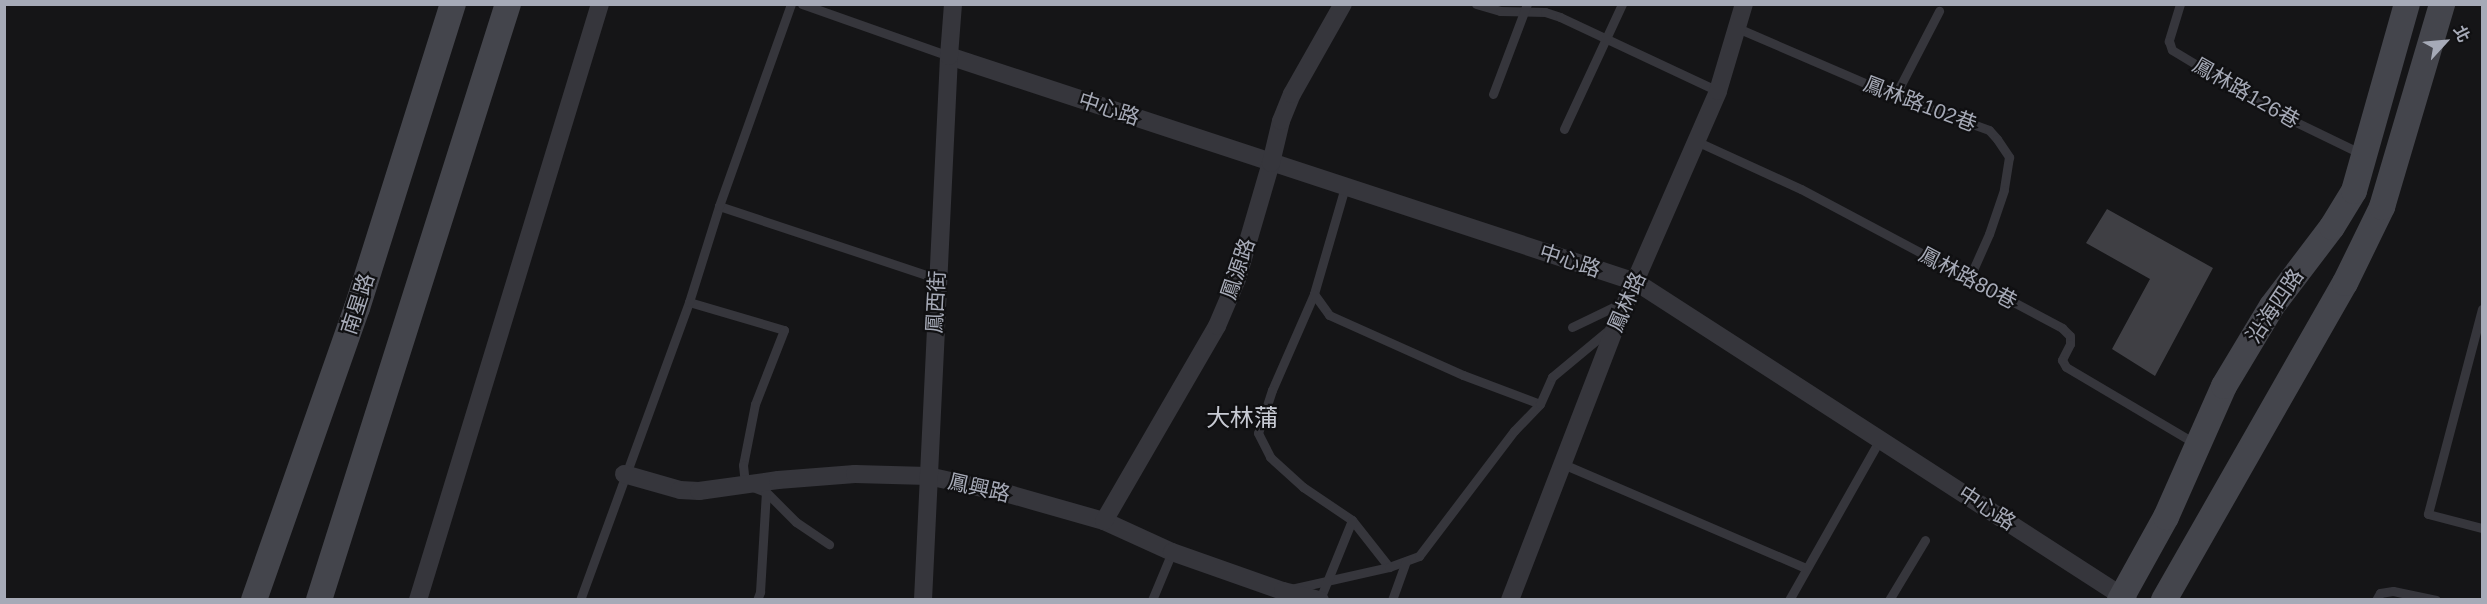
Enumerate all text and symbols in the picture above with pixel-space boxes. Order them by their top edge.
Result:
north arrow [2415,12,2475,72]
text: 北 [2450,23,2473,45]
street label: 鳳林路126巷 [2188,52,2304,134]
street label: 鳳林路102巷 [1860,71,1980,137]
street label: 中心路 [1075,87,1143,131]
street label: 鳳源路 [1216,235,1260,303]
street label: 中心路 [1536,239,1604,283]
street label: 鳳林路80巷 [1915,242,2021,314]
street label: 沿海四路 [2241,264,2309,348]
street label: 鳳林路 [1603,268,1651,336]
street label: 南星路 [336,270,380,338]
street label: 鳳西街 [922,270,950,334]
district label: 大林蒲 [1206,404,1278,432]
street label: 鳳興路 [945,469,1013,507]
street label: 中心路 [1954,480,2020,536]

